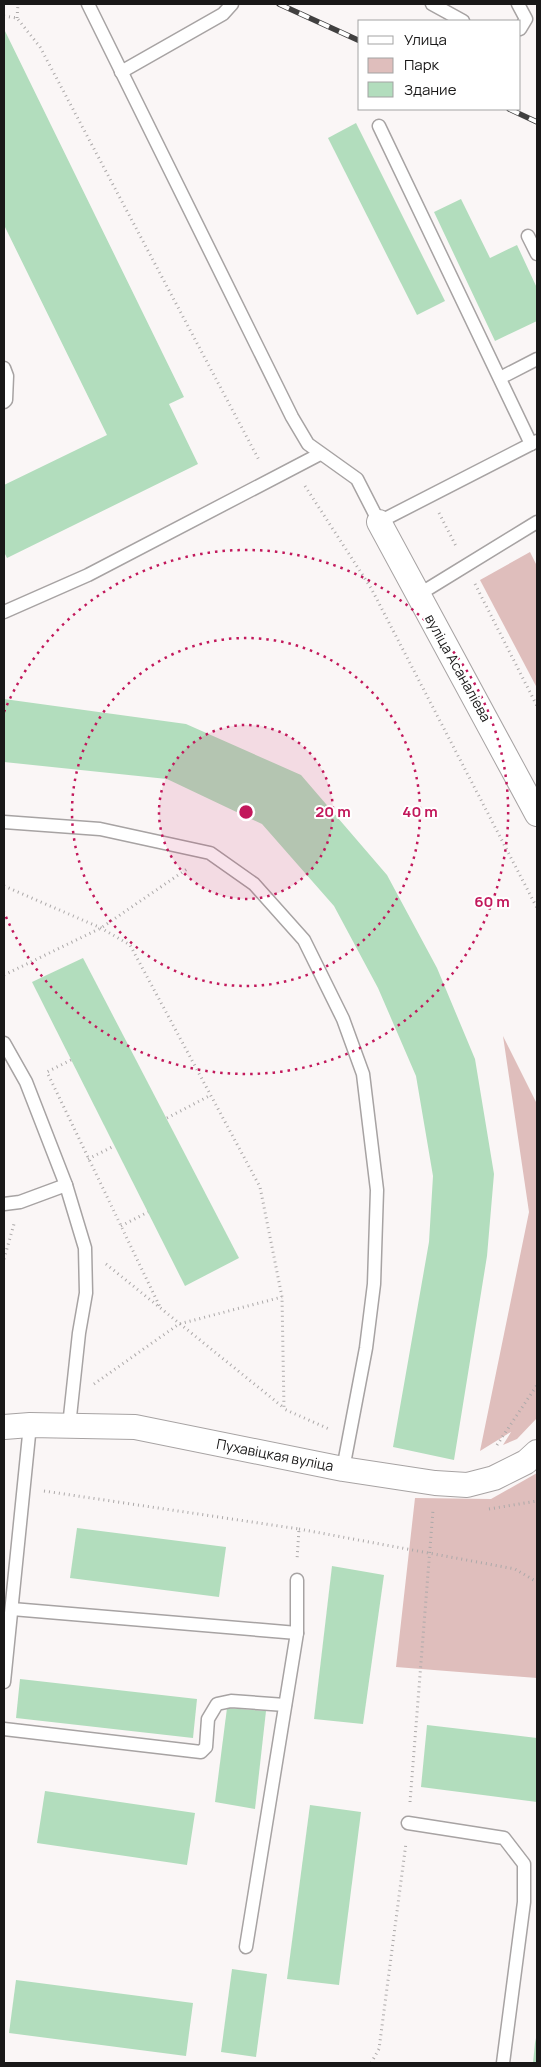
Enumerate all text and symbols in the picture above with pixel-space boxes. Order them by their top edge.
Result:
legend [358,20,521,110]
text: Улица [404,29,447,50]
text: Парк [404,54,440,75]
text: Здание [404,79,457,100]
street label: вуліца Асаналіева [421,611,496,725]
text: 20 m [315,801,351,822]
text: 40 m [402,801,438,822]
centre of rings [237,803,255,821]
text: 60 m [474,891,510,912]
street label: Пухавіцкая вуліца [215,1434,335,1475]

